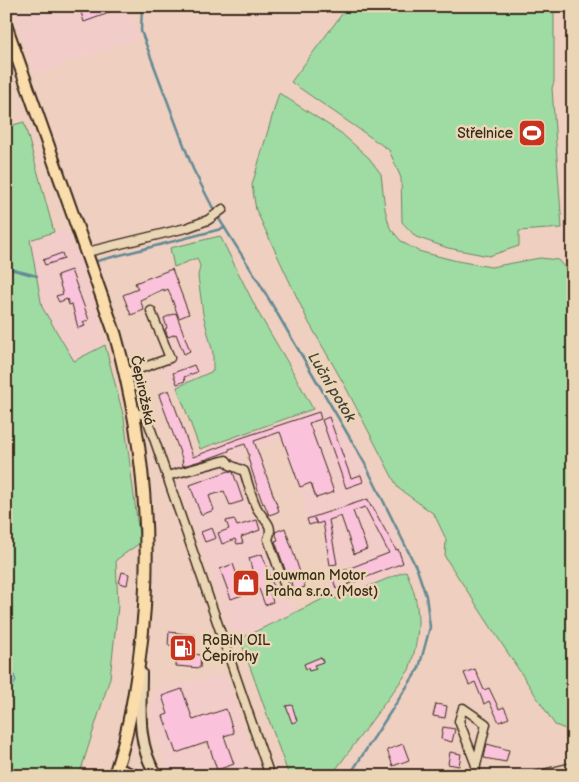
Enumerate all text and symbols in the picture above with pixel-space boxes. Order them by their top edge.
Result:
sports icon: Střelnice [517,118,547,148]
place label: Střelnice [457,125,513,142]
water label: Luční potok [303,349,360,426]
street label: Čepirožská [127,354,159,427]
place label: Louwman Motor Praha s.r.o. (Most) [265,567,378,600]
shop icon: Louwman Motor Praha s.r.o. (Most) [231,568,261,598]
place label: RoBiN OIL Čepirohy [202,632,270,665]
fuel station icon: RoBiN OIL Čepirohy [168,633,198,663]

